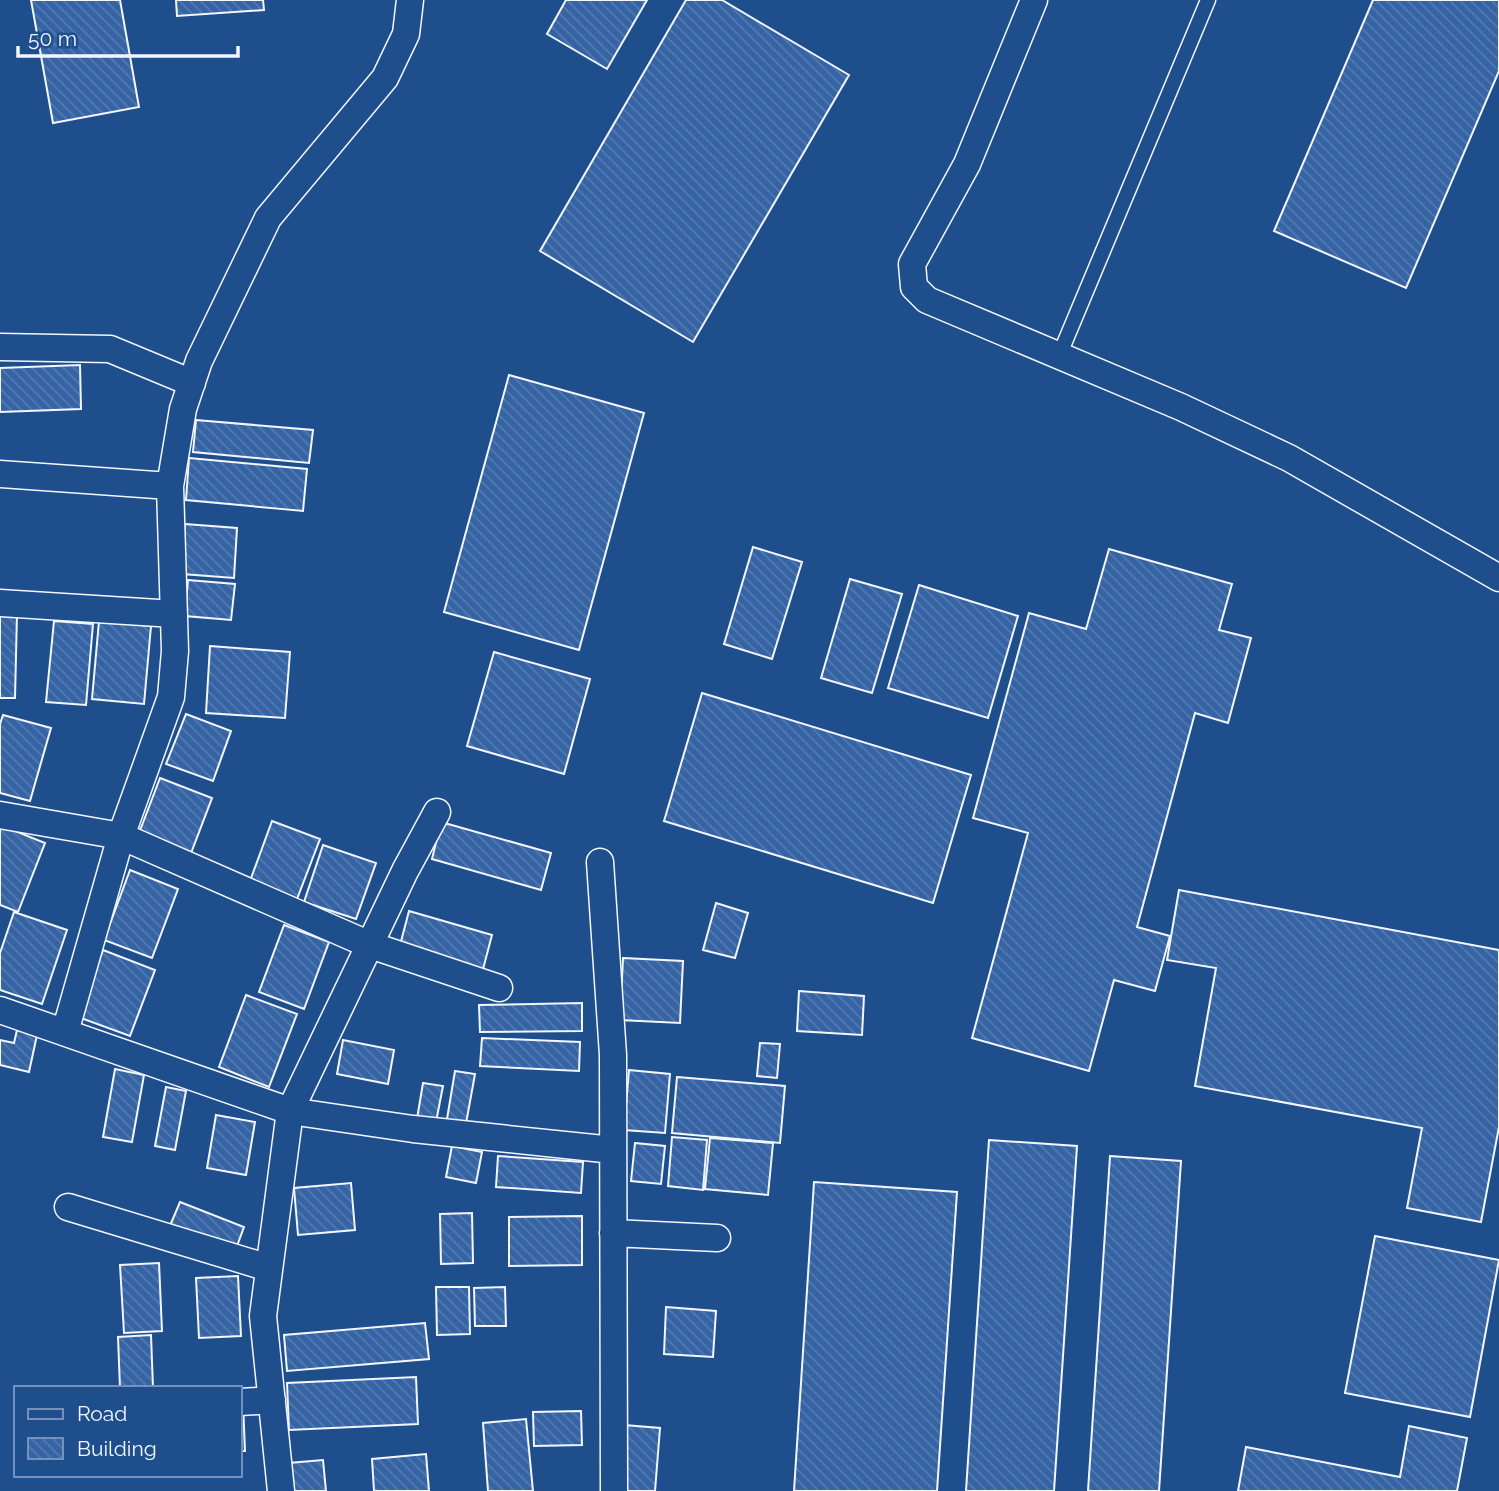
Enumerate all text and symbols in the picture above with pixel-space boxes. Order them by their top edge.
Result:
scale bar [18,14,238,58]
text: 50 m [28,26,77,51]
legend [14,1386,242,1477]
text: Road [77,1401,127,1426]
text: Building [77,1436,157,1461]

